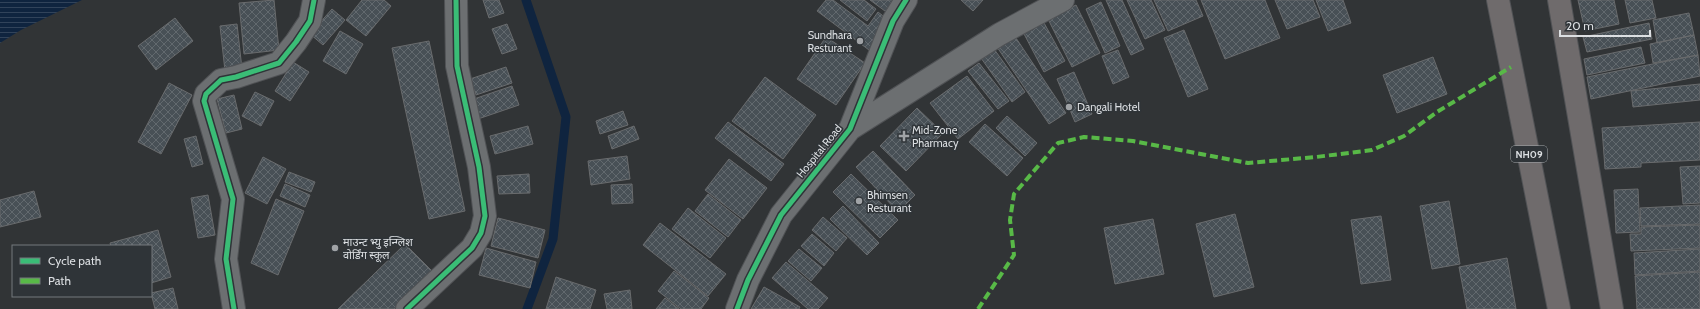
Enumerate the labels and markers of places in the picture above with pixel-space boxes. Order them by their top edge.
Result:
place label: Sundhara Resturant [807,28,853,55]
marker: Sundhara Resturant [855,36,865,46]
place label: Dangali Hotel [1077,100,1140,114]
marker: Dangali Hotel [1064,102,1074,112]
place label: Mid-Zone Pharmacy [912,123,959,150]
marker: Mid-Zone Pharmacy [899,131,909,141]
place label: Bhimsen Resturant [867,188,912,215]
marker: Bhimsen Resturant [854,196,864,206]
place label: माउन्ट भ्यु इन्ग्लिश वोर्डिंग स्कूल [343,235,413,263]
marker: माउन्ट भ्यु इन्ग्लिश वोर्डिंग स्कूल [330,243,340,253]

